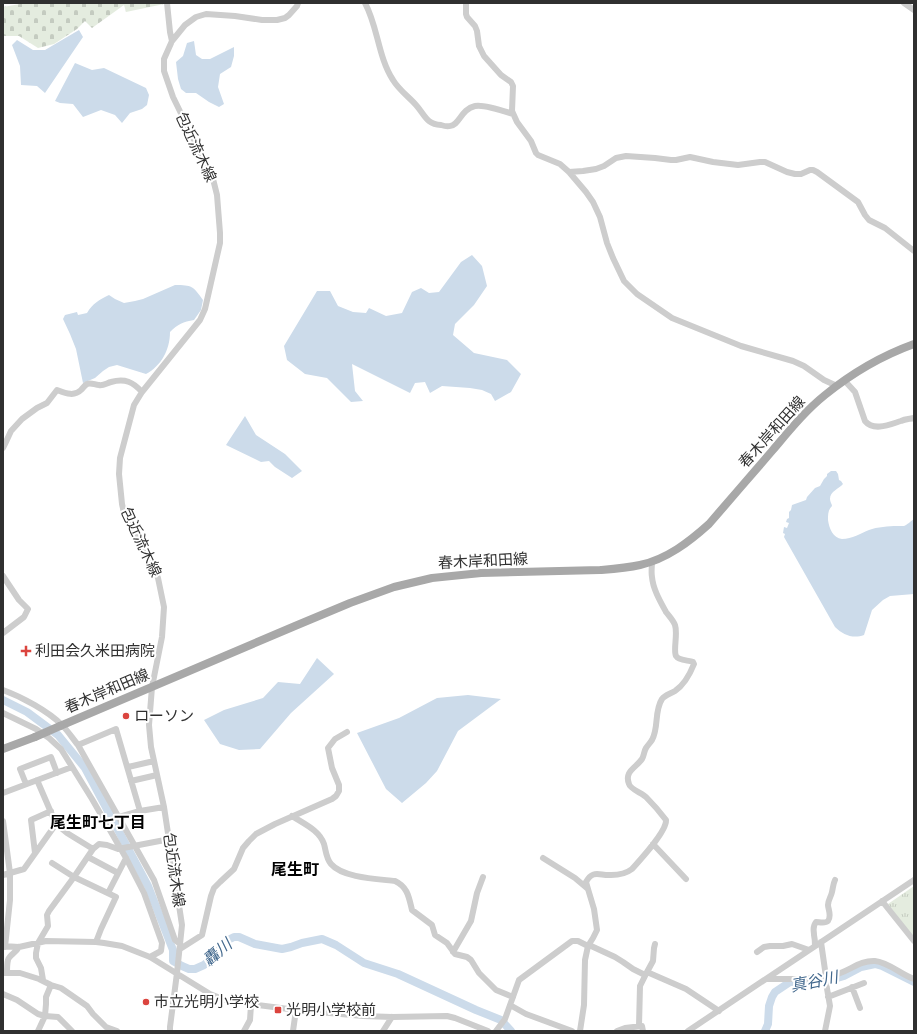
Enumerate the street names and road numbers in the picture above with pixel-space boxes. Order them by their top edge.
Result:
street label: 包近流木線 [172,109,220,185]
street label: 春木岸和田線 [735,393,809,471]
street label: 包近流木線 [117,504,165,580]
street label: 春木岸和田線 [438,550,528,572]
street label: 春木岸和田線 [62,665,152,717]
street label: 包近流木線 [160,832,188,908]

